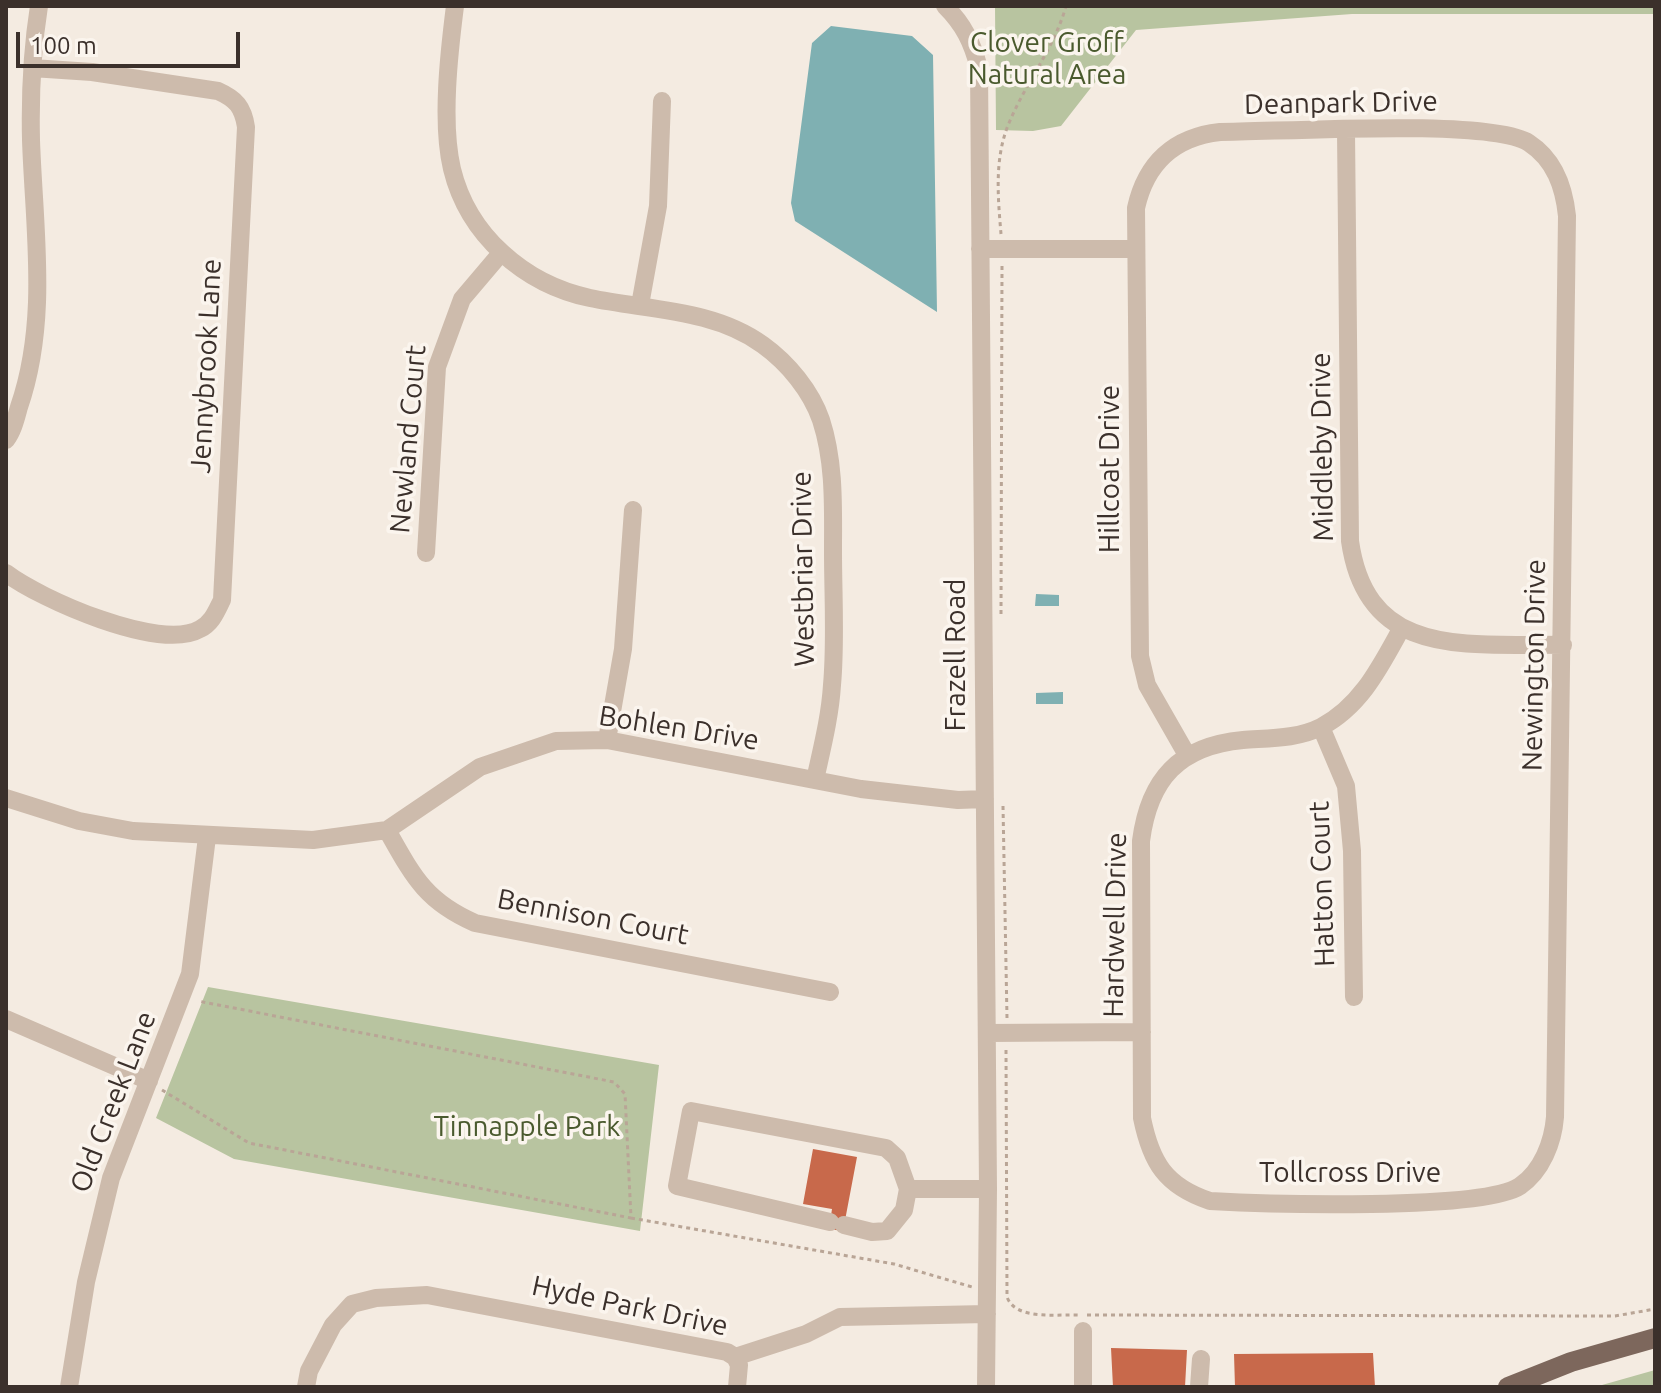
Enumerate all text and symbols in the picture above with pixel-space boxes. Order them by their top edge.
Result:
scale bar [20,16,244,66]
park label: Clover Groff Natural Area [968,26,1126,92]
text: 100 m [30,32,97,59]
street label: Deanpark Drive [1244,85,1438,121]
street label: Jennybrook Lane [184,258,228,474]
street label: Newland Court [383,343,433,535]
street label: Middleby Drive [1304,352,1340,542]
street label: Hillcoat Drive [1093,385,1127,553]
street label: Westbriar Drive [784,471,822,667]
street label: Newington Drive [1515,559,1553,771]
street label: Frazell Road [939,579,973,731]
street label: Bohlen Drive [597,699,761,757]
street label: Hatton Court [1302,801,1342,967]
street label: Hardwell Drive [1097,832,1133,1018]
street label: Bennison Court [495,882,691,952]
street label: Old Creek Lane [63,1007,163,1197]
park label: Tinnapple Park [434,1110,620,1144]
street label: Tollcross Drive [1259,1156,1441,1190]
street label: Hyde Park Drive [529,1269,731,1343]

